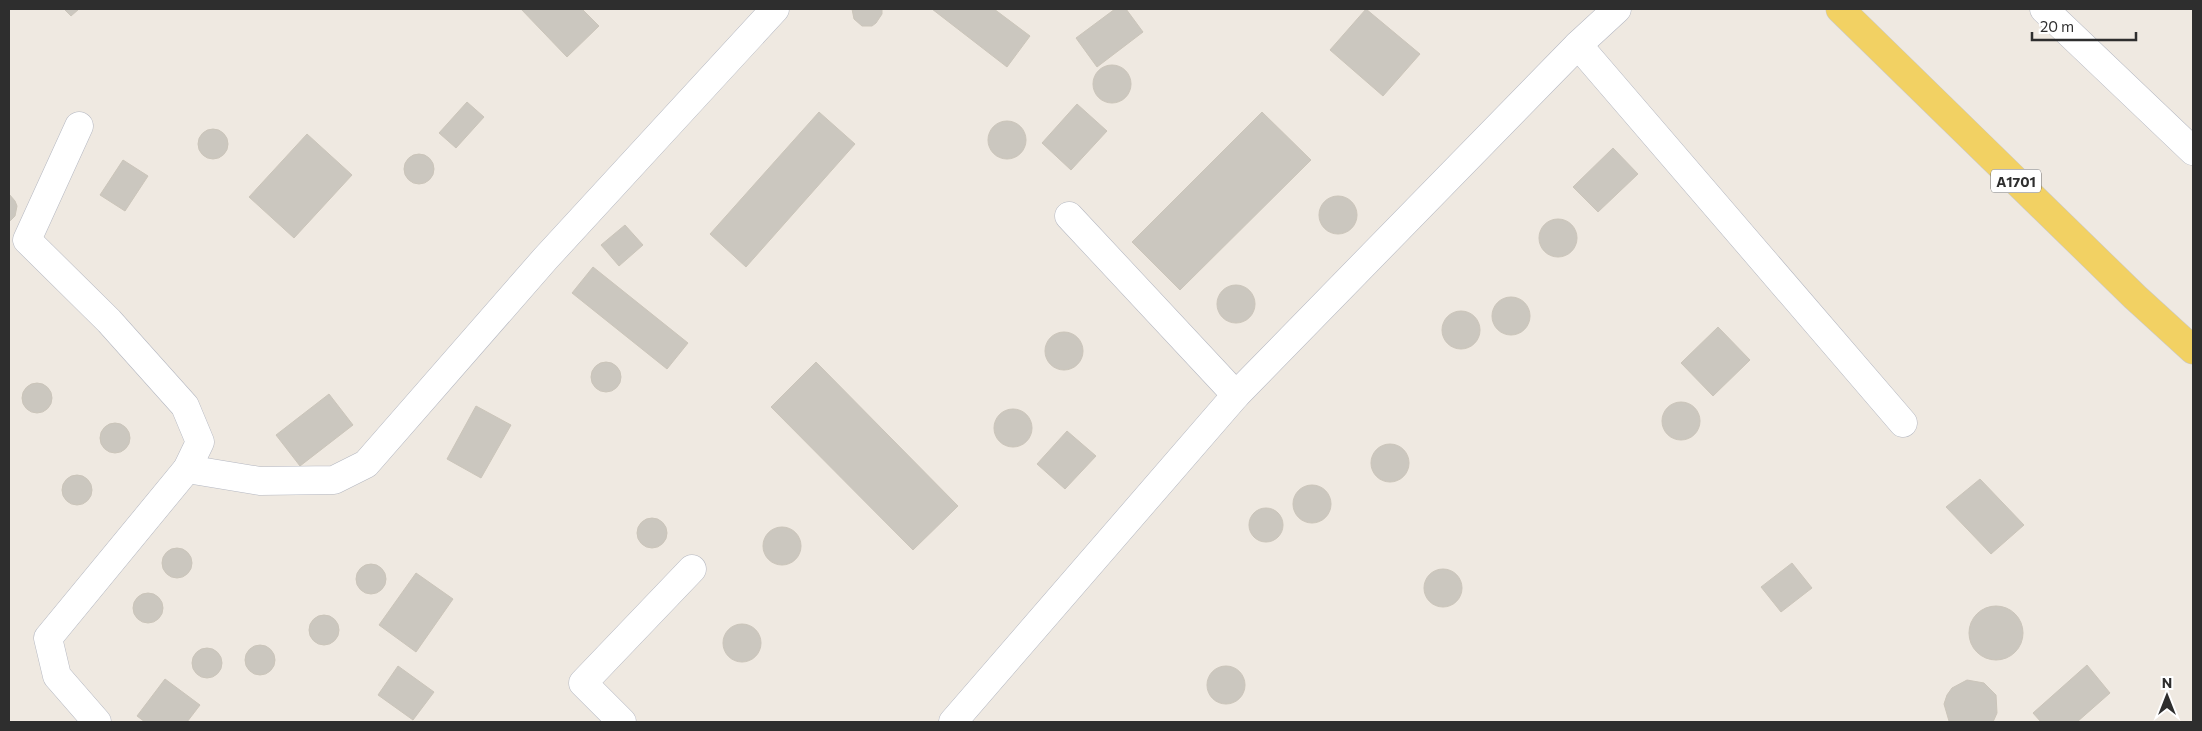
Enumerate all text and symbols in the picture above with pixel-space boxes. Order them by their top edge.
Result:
scale bar [2032,10,2136,42]
text: 20 m [2040,17,2074,35]
road number: A1701 [1991,170,2041,192]
north arrow [2142,671,2192,721]
text: N [2162,674,2172,691]

